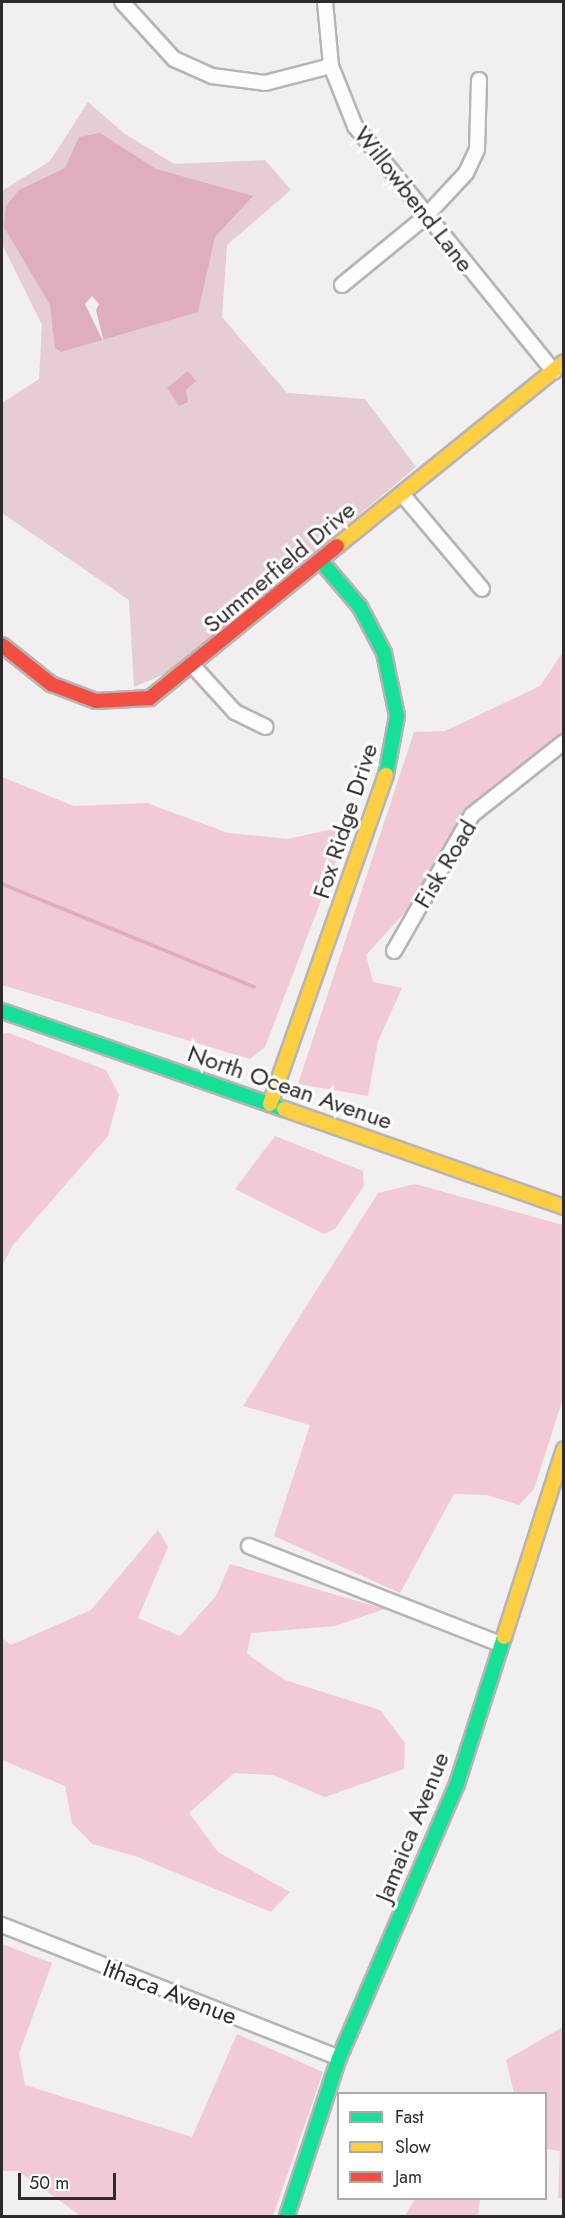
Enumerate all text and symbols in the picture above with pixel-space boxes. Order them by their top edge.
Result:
street label: Willowbend Lane [348,120,480,278]
street label: Summerfield Drive [197,495,361,639]
street label: Fox Ridge Drive [306,740,384,902]
street label: Fisk Road [408,815,482,913]
street label: North Ocean Avenue [184,1038,396,1136]
street label: Jamaica Avenue [369,1748,455,1906]
street label: Ithaca Avenue [99,1953,241,2031]
legend [337,2092,547,2200]
text: Fast [395,2104,424,2130]
text: Slow [395,2134,431,2160]
scale bar [21,2161,118,2199]
text: Jam [395,2164,422,2190]
text: 50 m [29,2170,69,2196]

